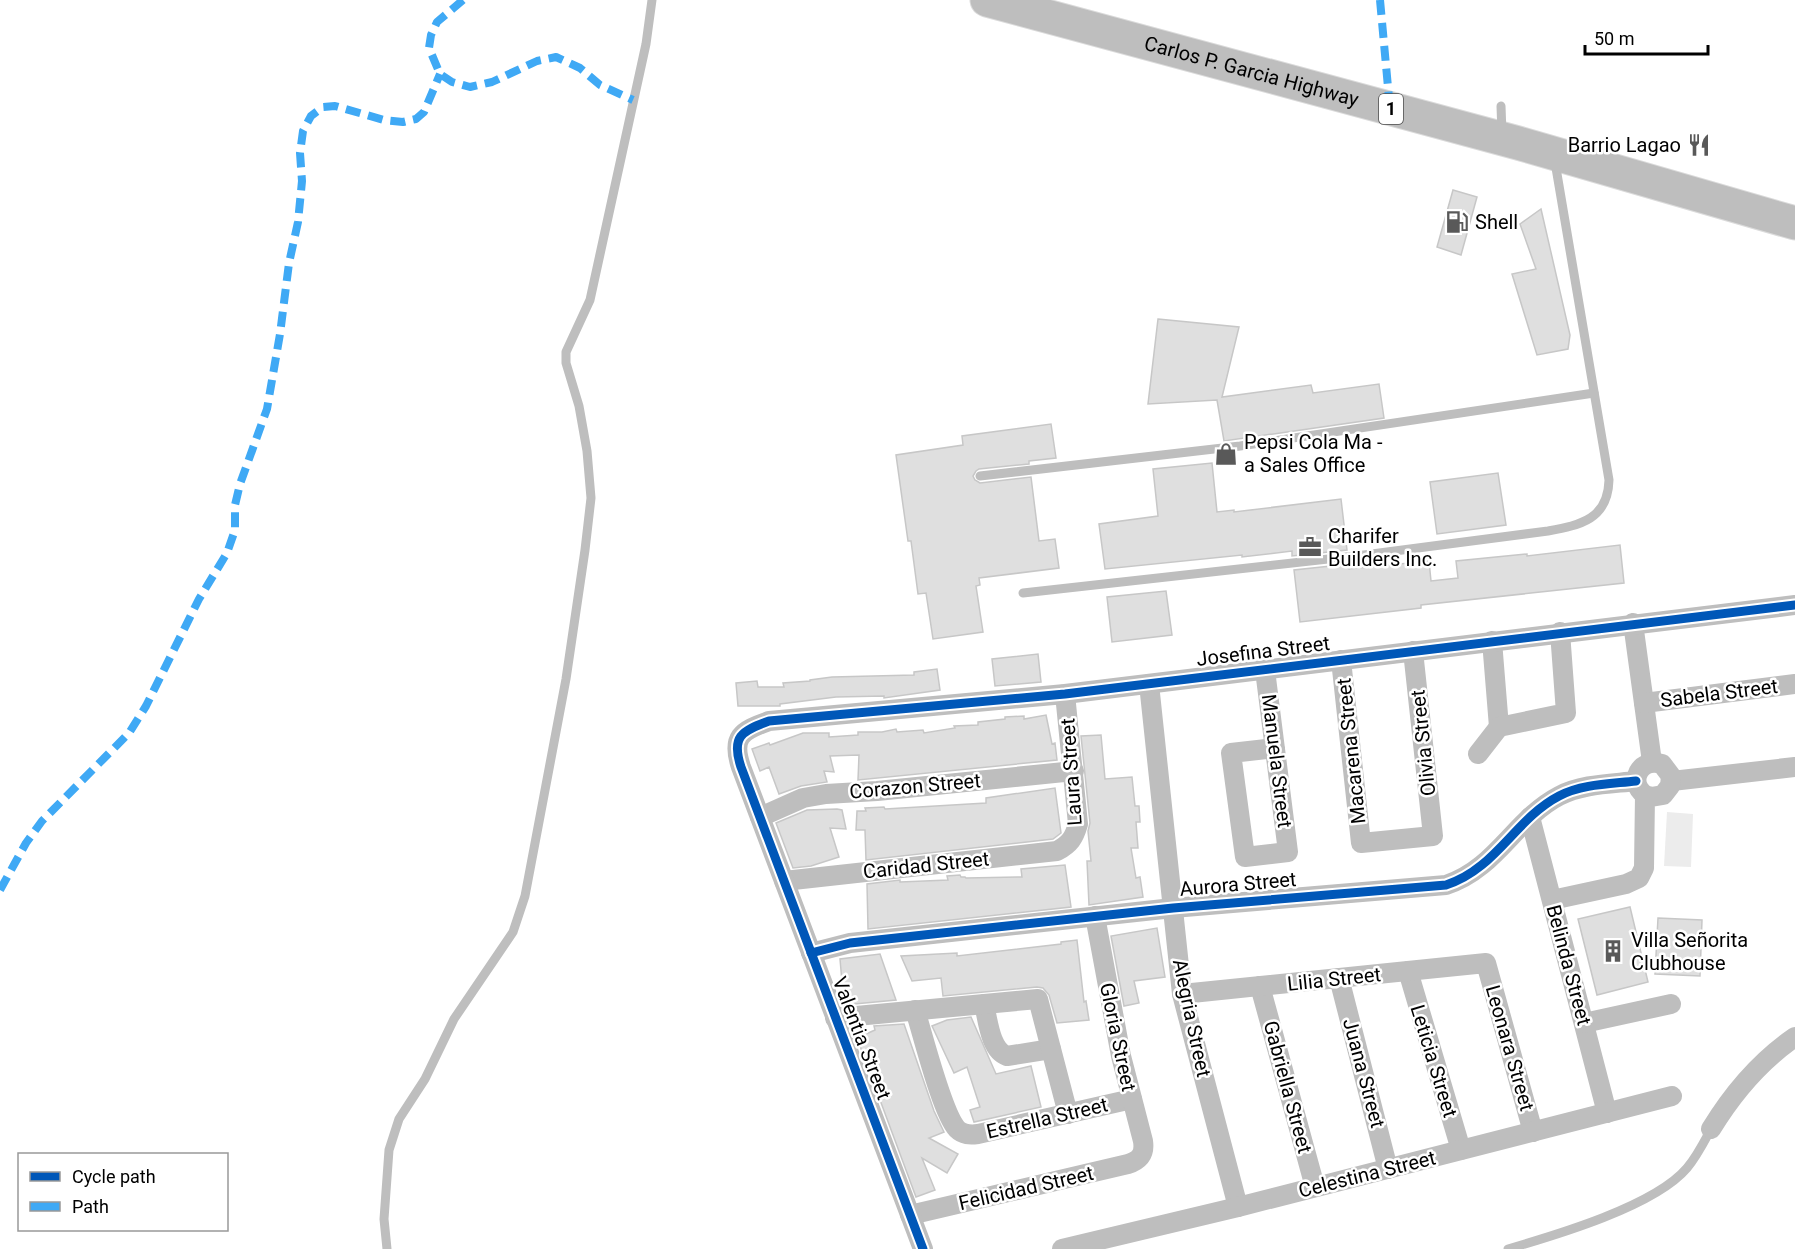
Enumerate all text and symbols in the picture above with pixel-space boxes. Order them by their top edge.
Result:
scale bar [1585,18,1708,56]
text: 50 m [1594,28,1634,49]
street label: Carlos P. Garcia Highway [1142,31,1362,112]
road number: 1 [1379,94,1403,124]
restaurant icon: Barrio Lagao [1686,132,1712,158]
place label: Barrio Lagao [1568,133,1681,157]
fuel station icon: Shell [1444,209,1470,235]
place label: Shell [1475,210,1518,234]
place label: Pepsi Cola Ma - a Sales Office [1244,430,1383,477]
shop icon: Pepsi Cola Ma - a Sales Office [1213,441,1239,467]
place label: Charifer Builders Inc. [1328,524,1437,571]
office icon: Charifer Builders Inc. [1297,534,1323,560]
street label: Josefina Street [1195,631,1331,671]
street label: Sabela Street [1659,674,1779,712]
street label: Macarena Street [1331,677,1371,825]
street label: Olivia Street [1405,689,1441,797]
street label: Manuela Street [1257,693,1297,829]
street label: Laura Street [1055,717,1087,827]
street label: Corazon Street [848,768,982,804]
street label: Caridad Street [862,846,990,884]
street label: Aurora Street [1179,867,1297,901]
street label: Belinda Street [1541,902,1597,1028]
place label: Villa Señorita Clubhouse [1631,928,1748,975]
building icon: Villa Señorita Clubhouse [1600,938,1626,964]
street label: Alegria Street [1168,957,1216,1079]
street label: Lilia Street [1286,962,1382,996]
street label: Valentia Street [828,973,896,1103]
street label: Gloria Street [1095,981,1141,1093]
street label: Leonara Street [1481,982,1539,1114]
street label: Leticia Street [1405,1002,1463,1120]
street label: Juana Street [1338,1016,1390,1130]
street label: Gabriella Street [1259,1018,1317,1156]
street label: Estrella Street [984,1092,1110,1144]
street label: Celestina Street [1296,1145,1438,1203]
legend [18,1153,228,1231]
street label: Felicidad Street [956,1161,1096,1215]
text: Cycle path [72,1166,156,1187]
text: Path [72,1196,109,1217]

